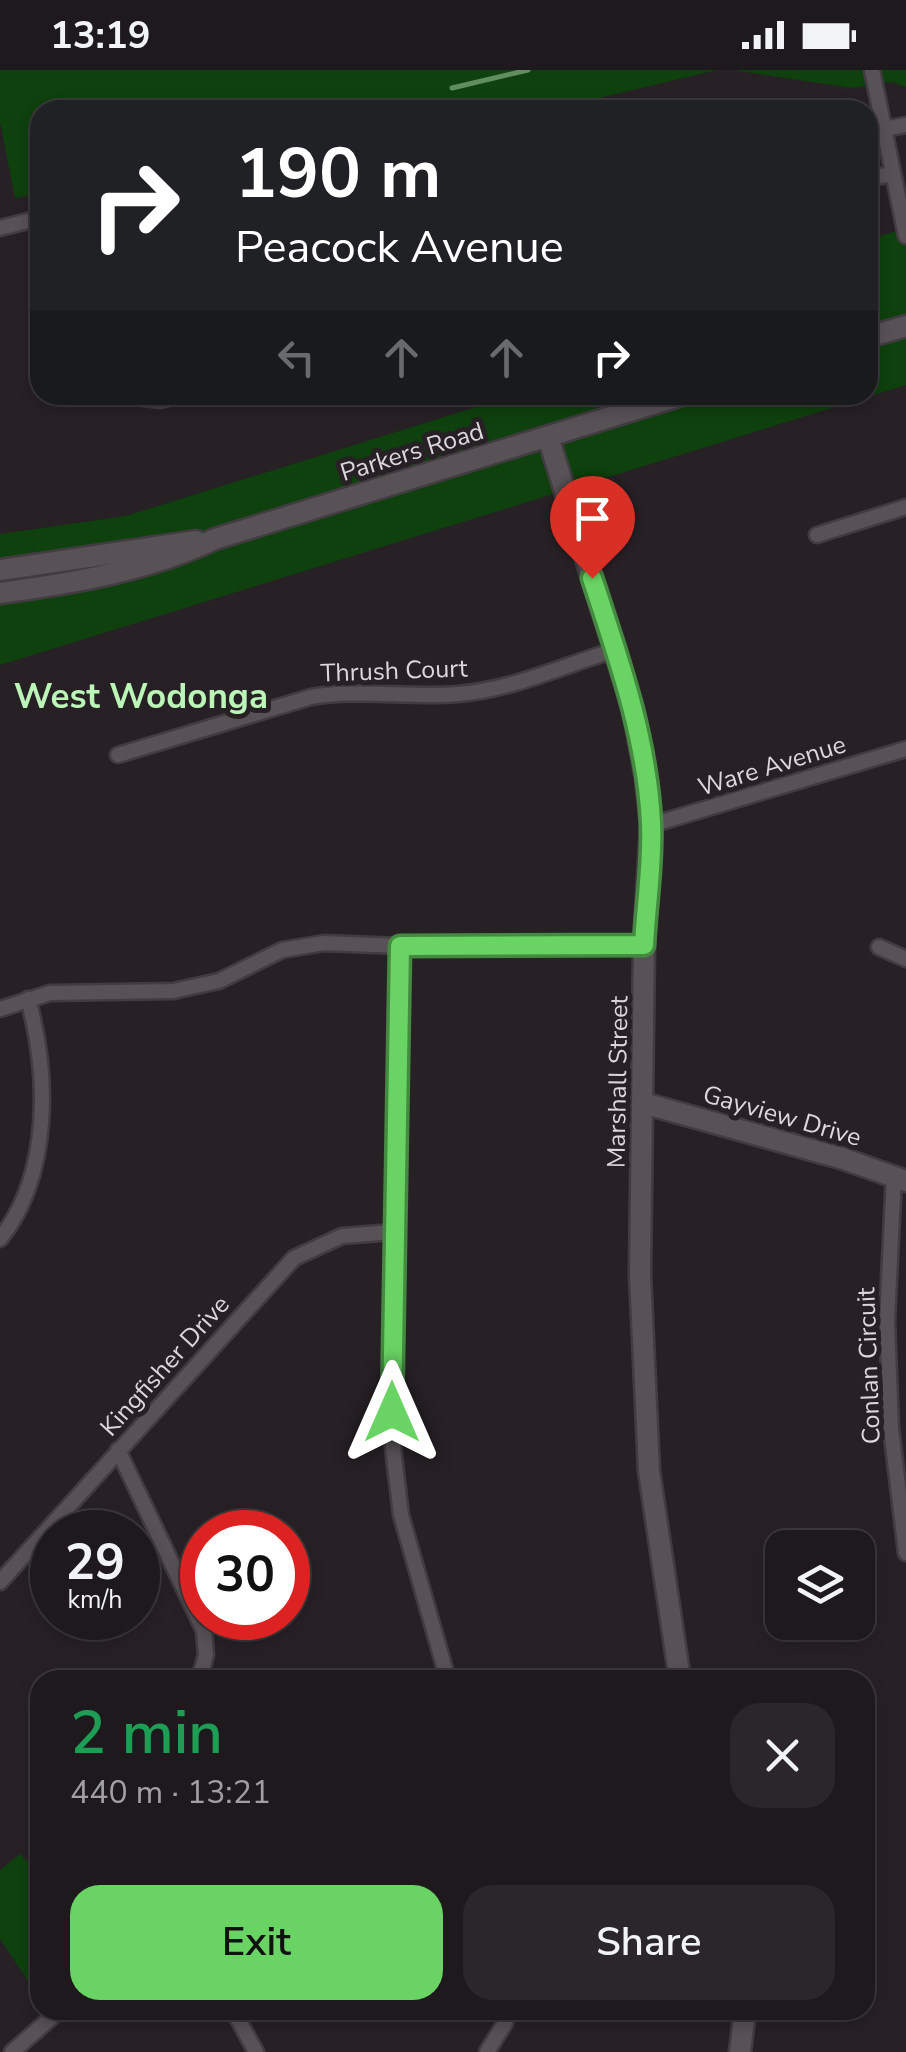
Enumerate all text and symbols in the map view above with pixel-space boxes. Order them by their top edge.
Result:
text: 13:19 [50,10,151,61]
text: 190 m [235,126,441,222]
icon: right [70,140,200,270]
text: Peacock Avenue [235,217,564,278]
icon: left [269,330,324,385]
icon: ahead [374,330,429,385]
icon: ahead [479,330,534,385]
icon: right [584,330,639,385]
street label: Parkers Road [336,414,488,490]
pin [550,476,635,579]
icon: arrive [565,491,620,546]
street label: Thrush Court [320,651,468,691]
district label: West Wodonga [14,673,268,720]
street label: Ware Avenue [694,727,850,805]
street label: Marshall Street [599,995,637,1168]
street label: Gayview Drive [699,1077,865,1155]
street label: Conlan Circuit [849,1287,889,1445]
street label: Kingfisher Drive [93,1288,237,1444]
position arrow [340,1360,444,1464]
speed limit sign: 30 [180,1510,310,1640]
text: 29 [65,1528,125,1597]
map controls [765,1530,875,1640]
button: layers [765,1530,875,1640]
text: km/h [67,1583,123,1617]
text: 2 min [70,1692,223,1774]
button: close [730,1703,835,1808]
text: 440 m · 13:21 [70,1771,271,1814]
button: Exit [70,1885,443,2000]
button: Share [463,1885,835,2000]

